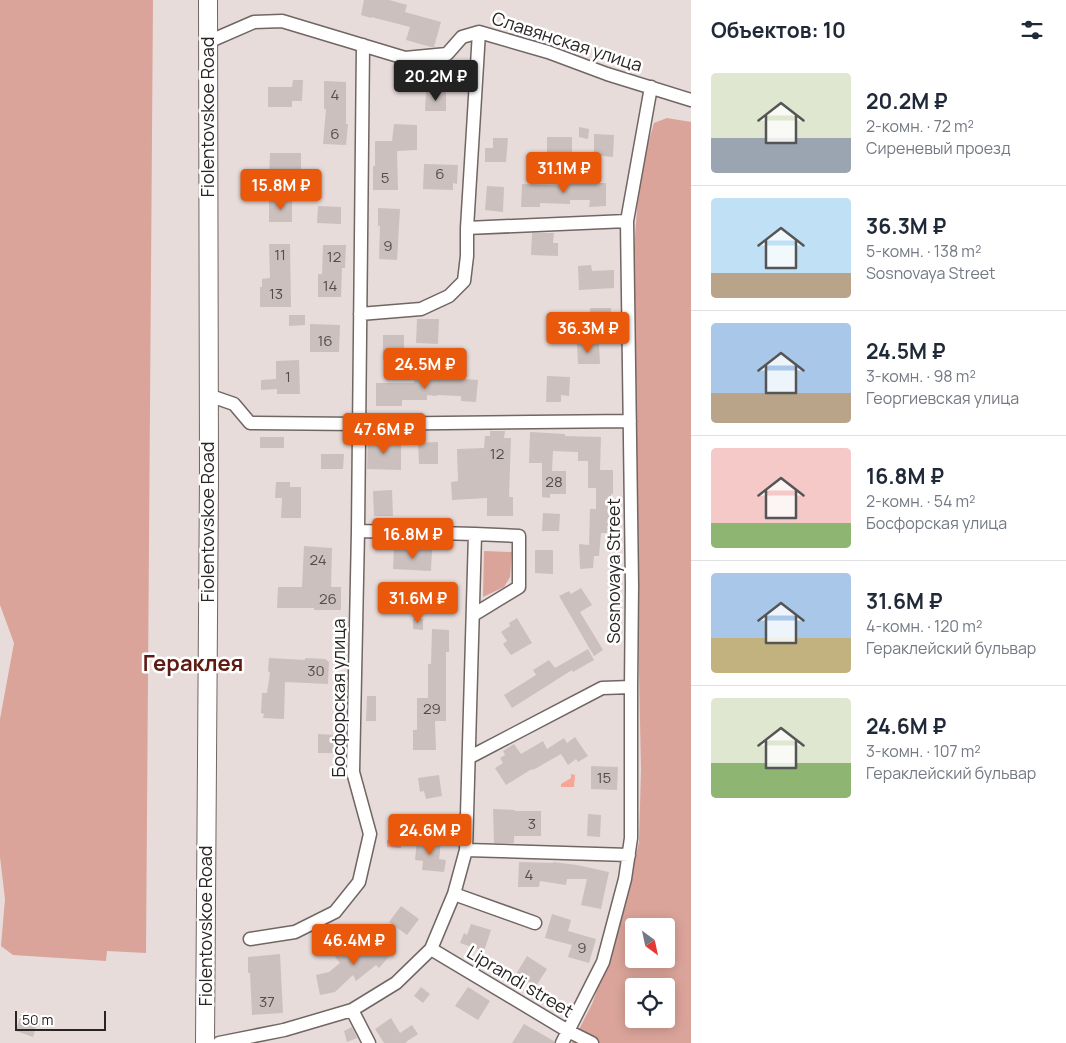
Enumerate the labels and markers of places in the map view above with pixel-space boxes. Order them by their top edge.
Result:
pin: 20.2M ₽ [390,59,482,102]
pin: 31.1M ₽ [518,152,610,194]
pin: 15.8M ₽ [235,168,327,211]
pin: 36.3M ₽ [542,312,634,354]
pin: 24.5M ₽ [379,348,471,390]
pin: 47.6M ₽ [338,412,430,455]
pin: 16.8M ₽ [367,518,459,560]
pin: 31.6M ₽ [372,582,464,624]
pin: 24.6M ₽ [384,814,476,856]
pin: 46.4M ₽ [308,924,400,966]

